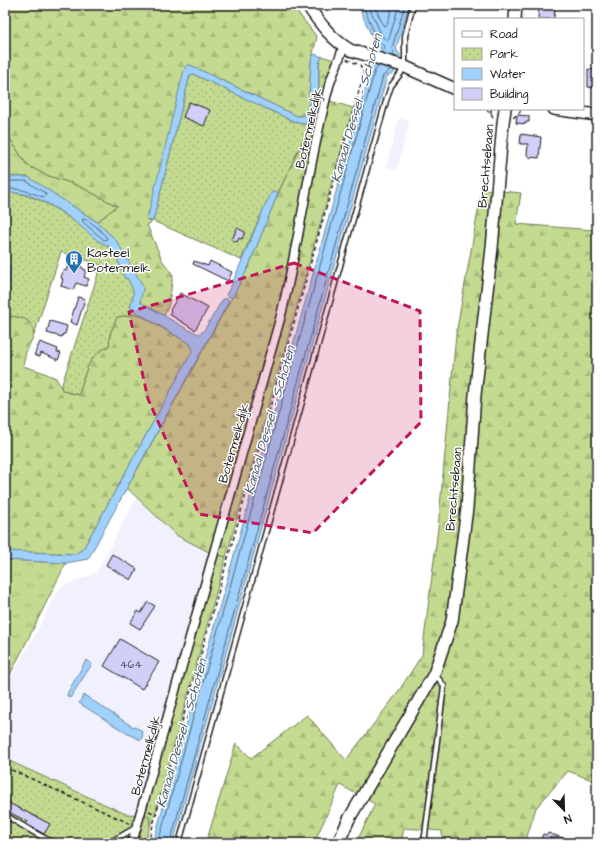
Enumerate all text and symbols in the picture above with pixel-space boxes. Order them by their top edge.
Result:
legend [454,18,584,110]
text: Road [490,26,518,43]
water label: Kanaal Dessel - Schoten [326,31,388,185]
text: Park [490,46,518,63]
text: Water [490,66,526,83]
street label: Botermelkdijk [291,86,327,170]
text: Building [490,86,528,104]
street label: Brechtsebaan [473,123,499,209]
place label: Kasteel Botermelk [87,244,150,277]
building icon: Kasteel Botermelk [64,249,84,274]
water label: Kanaal Dessel - Schoten [239,343,301,497]
street label: Botermelkdijk [214,401,254,485]
street label: Brechtsebaan [441,446,467,532]
water label: Kanaal Dessel - Schoten [151,656,213,810]
house number: 464 [120,657,142,672]
street label: Botermelkdijk [127,713,165,797]
north arrow [544,790,584,830]
text: N [562,810,574,827]

